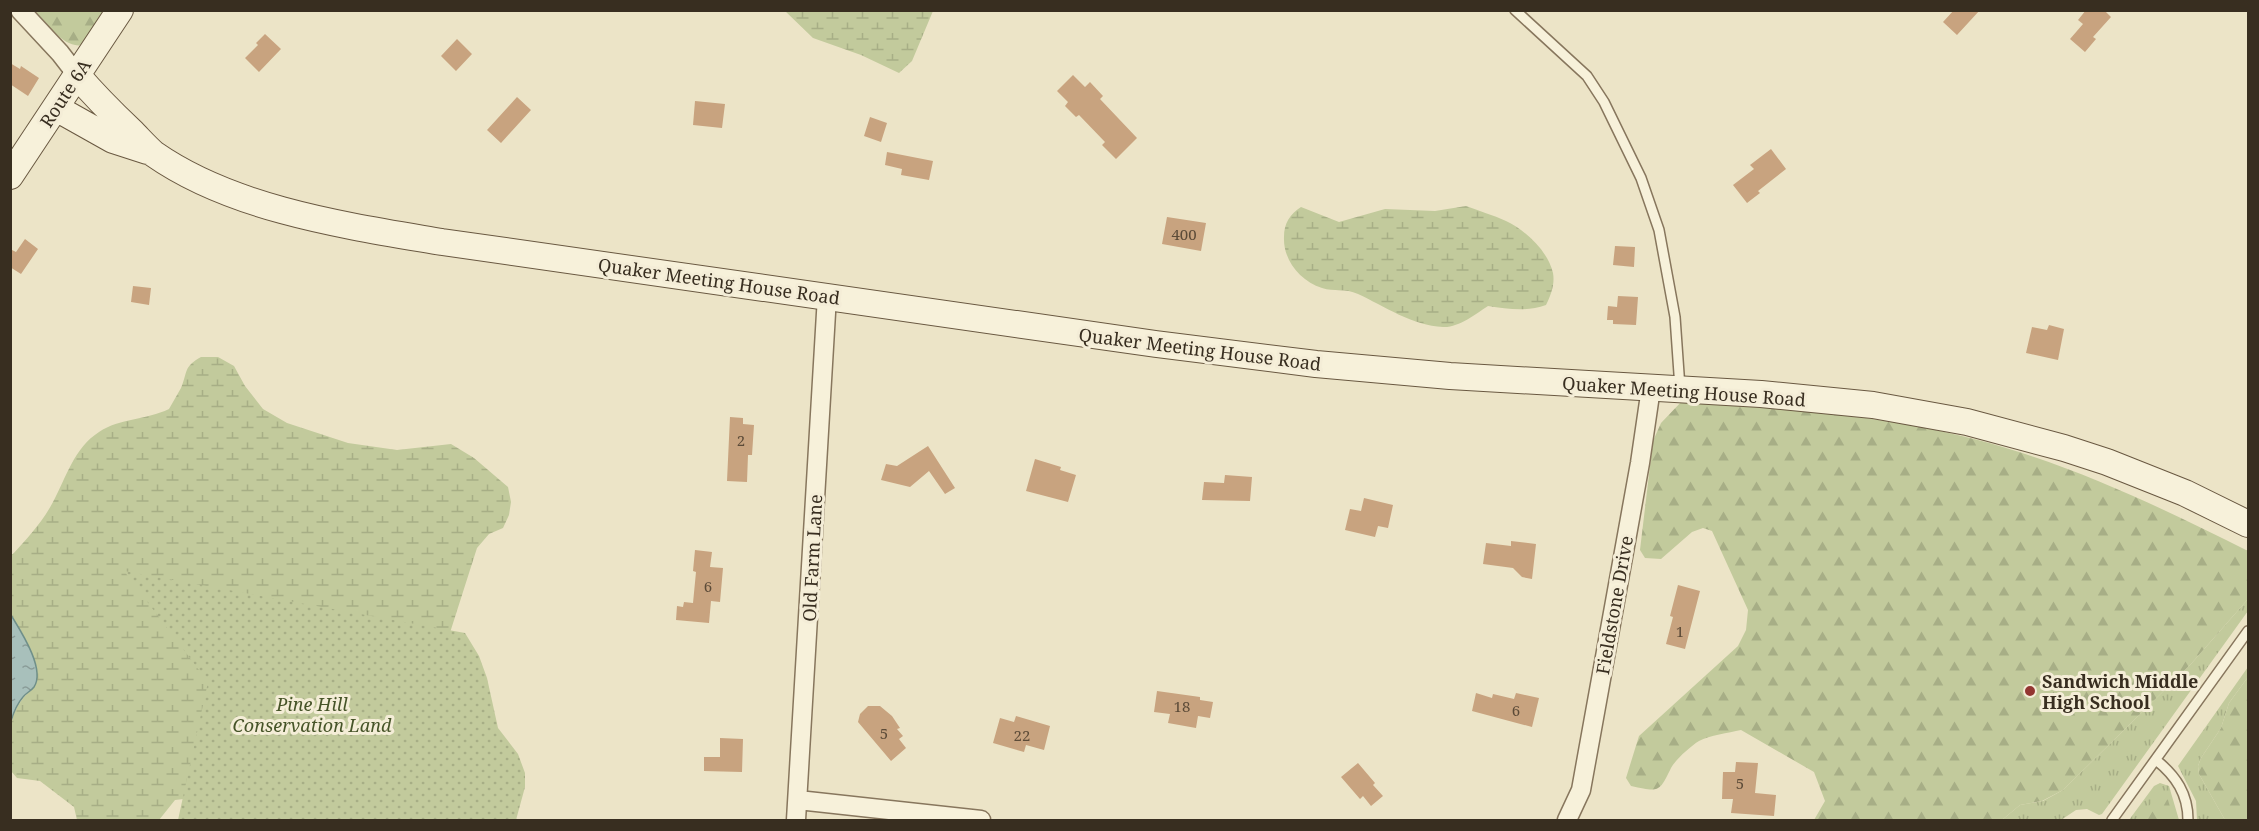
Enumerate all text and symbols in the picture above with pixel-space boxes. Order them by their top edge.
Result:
street label: Route 6A [34,54,96,132]
house number: 400 [1171,224,1197,244]
street label: Quaker Meeting House Road [597,252,841,310]
street label: Quaker Meeting House Road [1077,322,1323,376]
street label: Quaker Meeting House Road [1561,371,1807,411]
house number: 2 [737,430,745,450]
street label: Old Farm Lane [797,494,827,622]
street label: Fieldstone Drive [1590,534,1638,676]
house number: 6 [704,576,712,596]
house number: 1 [1676,621,1684,641]
place label: Sandwich Middle High School [2042,669,2198,714]
marker: Sandwich Middle High School [2023,684,2037,698]
park label: Pine Hill Conservation Land [233,692,392,737]
house number: 18 [1174,696,1190,716]
house number: 6 [1512,700,1520,720]
house number: 5 [880,723,888,743]
house number: 22 [1014,725,1030,745]
house number: 5 [1736,773,1744,793]

